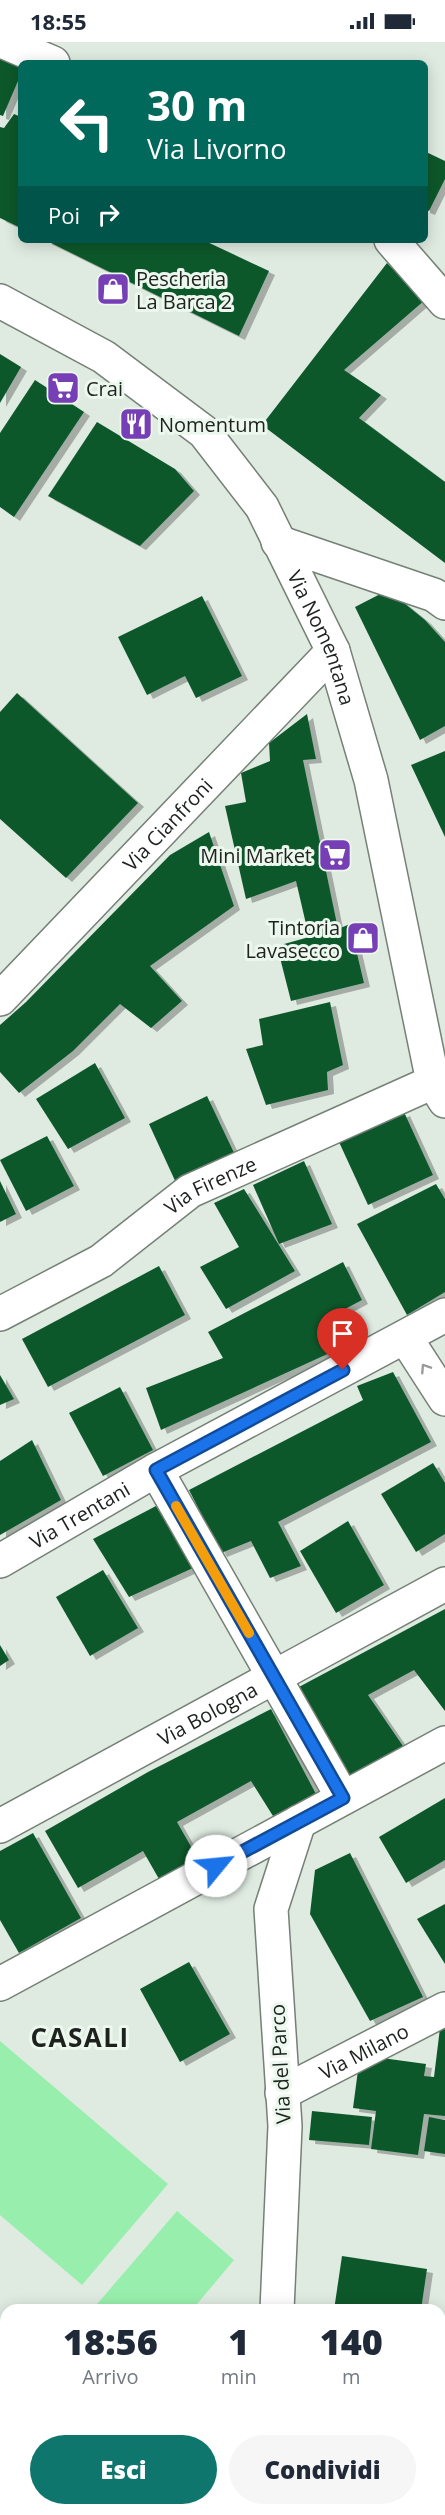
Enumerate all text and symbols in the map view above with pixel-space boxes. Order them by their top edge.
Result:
text: 18:55 [30,6,87,36]
text: 30 m [147,76,247,133]
icon: left [48,84,126,162]
text: Via Livorno [147,130,286,167]
icon: right [92,198,125,231]
text: Poi [48,200,80,230]
place label: Pescheria La Barca 2 [136,265,232,315]
shop icon: Pescheria La Barca 2 [95,271,131,307]
supermarket icon: Crai [45,370,81,406]
place label: Crai [86,375,123,402]
restaurant icon: Nomentum [118,406,154,442]
place label: Nomentum [159,411,266,438]
street label: Via Nomentana [282,566,362,708]
street label: Via Cianfroni [117,772,218,876]
supermarket icon: Mini Market [317,837,353,873]
place label: Mini Market [200,842,312,869]
place label: Tintoria Lavasecco [245,914,340,964]
shop icon: Tintoria Lavasecco [345,920,381,956]
street label: Via Firenze [158,1150,261,1220]
pin [317,1308,368,1370]
icon: arrive [326,1317,359,1350]
one-way arrow [421,1364,433,1374]
street label: Via Trentani [24,1475,134,1554]
street label: Via Bologna [153,1675,262,1751]
position arrow [184,1834,248,1898]
street label: Via del Parco [263,2003,297,2125]
street label: Via Milano [315,2017,413,2085]
district label: CASALI [30,2019,130,2055]
text: 18:56 [63,2317,158,2366]
text: 1 [228,2317,249,2366]
text: 140 [320,2317,383,2366]
text: Arrivo [82,2363,138,2390]
text: min [221,2363,257,2390]
text: m [342,2363,361,2390]
button: Esci [30,2435,217,2504]
button: Condividi [229,2435,416,2504]

